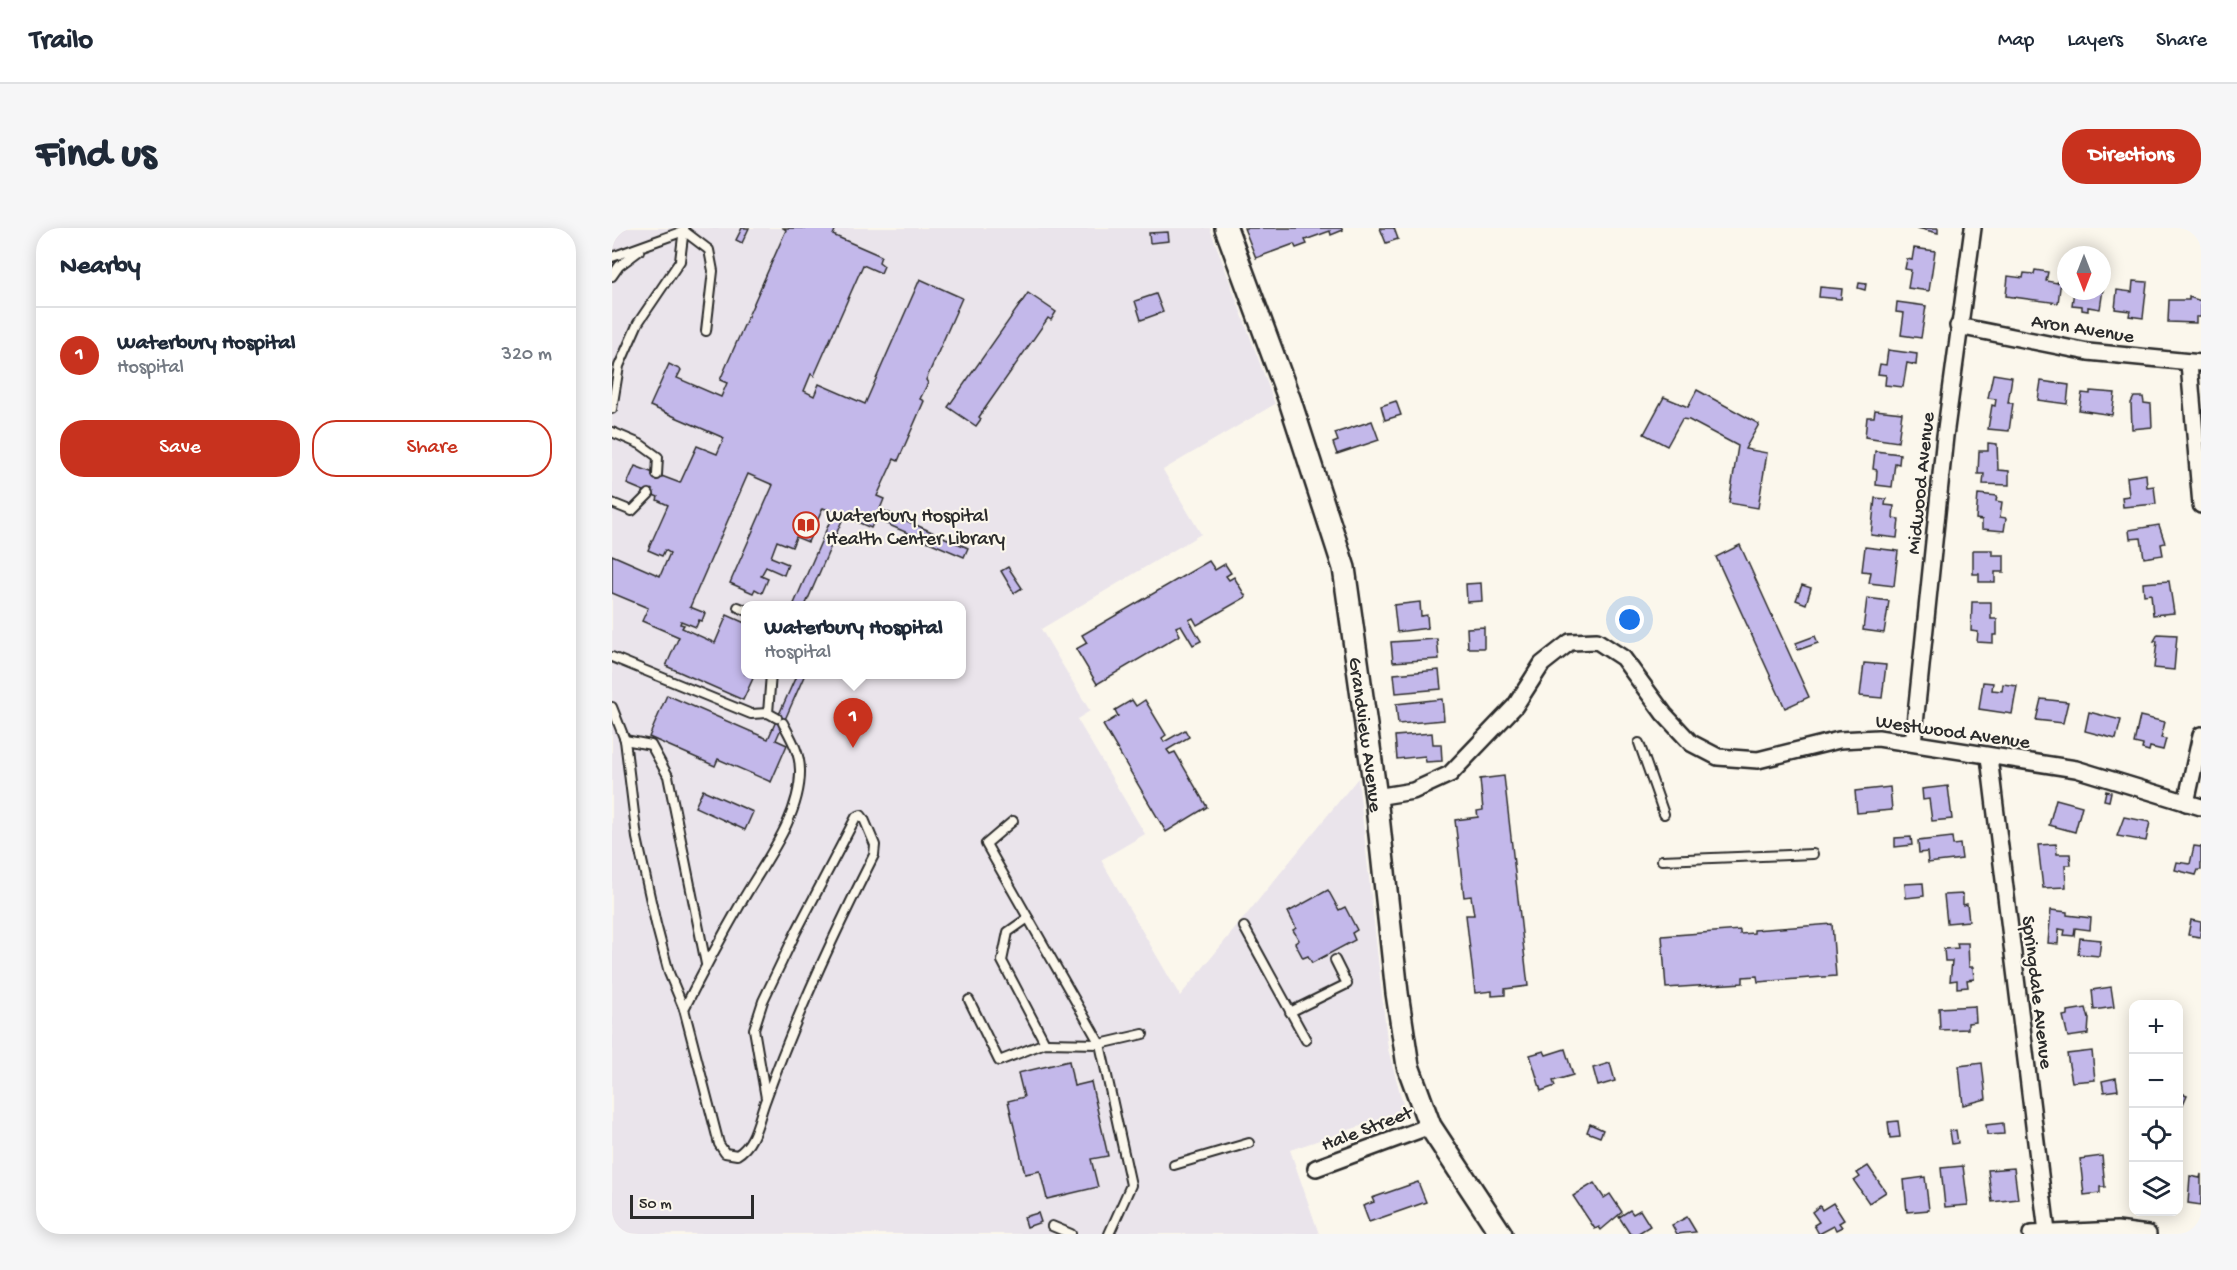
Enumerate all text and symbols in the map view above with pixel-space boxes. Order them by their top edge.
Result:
text: Trailo [30,25,93,58]
text: Map [1998,29,2034,54]
text: Layers [2067,29,2123,54]
text: Share [2156,29,2207,54]
button: Directions [2062,129,2201,184]
text: Find us [36,132,156,181]
north arrow [2057,246,2111,300]
text: Nearby [60,252,141,283]
street label: Aron Avenue [2029,311,2136,350]
text: Waterbury Hospital [117,331,296,357]
text: 1 [75,344,84,367]
text: 320 m [502,344,552,367]
text: Hospital [117,357,184,380]
street label: Midwood Avenue [1904,410,1941,556]
button: Save [60,420,300,477]
button: Share [312,420,552,477]
place label: Waterbury Hospital Health Center Library [826,506,1005,552]
library icon: Waterbury Hospital Health Center Library [791,510,821,540]
popup [741,601,966,679]
your location [1615,605,1644,634]
text: Waterbury Hospital [764,616,943,642]
text: Hospital [764,642,831,665]
street label: Grandview Avenue [1342,656,1386,814]
pin: 1 [834,698,872,748]
street label: Westwood Avenue [1874,711,2032,756]
street label: Springdale Avenue [2015,915,2056,1071]
map controls [2129,1000,2183,1216]
button: + [2129,1000,2183,1054]
button: − [2129,1054,2183,1108]
street label: Hale Street [1319,1102,1418,1158]
button: locate [2129,1108,2183,1162]
button: layers [2129,1162,2183,1216]
scale bar [630,1192,754,1220]
text: 50 m [639,1196,672,1215]

